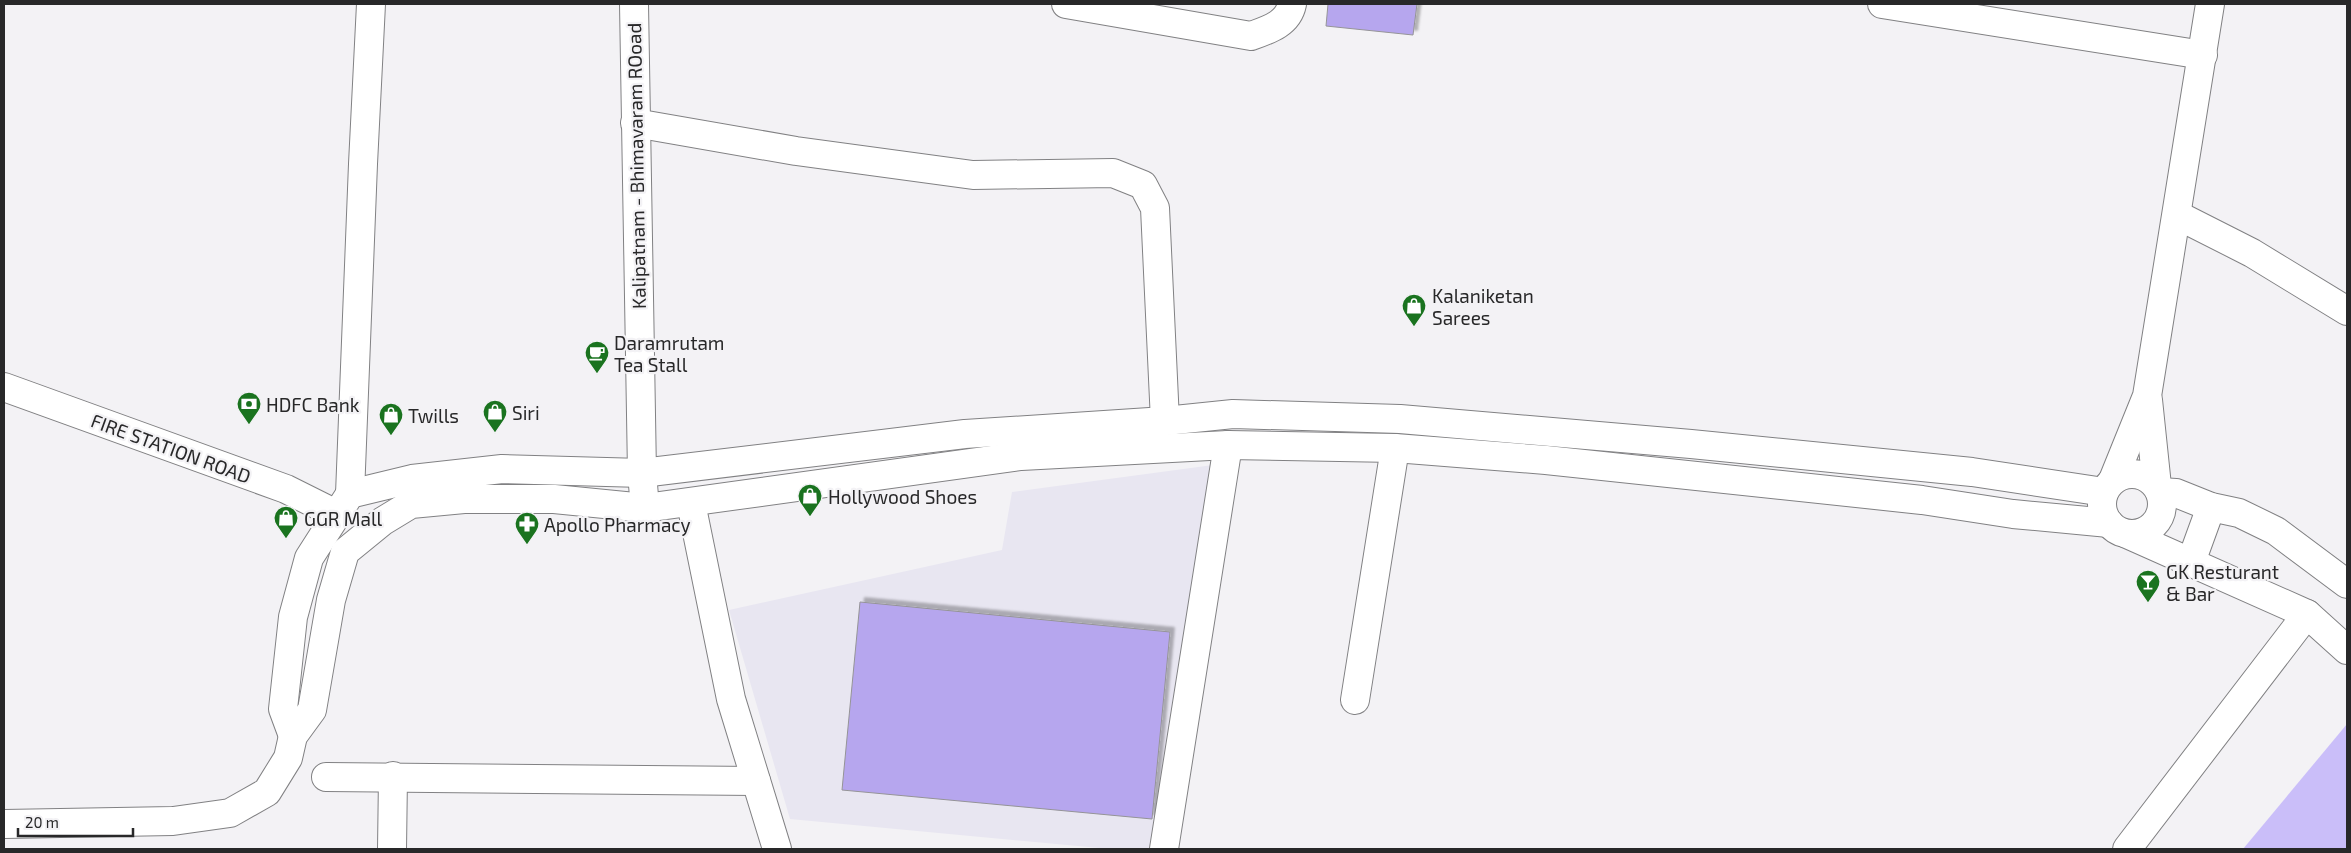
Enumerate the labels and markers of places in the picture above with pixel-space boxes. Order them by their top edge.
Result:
place label: Kalaniketan Sarees [1432,284,1534,329]
shop icon: Kalaniketan Sarees [1401,293,1427,327]
place label: Daramrutam Tea Stall [614,331,725,376]
cafe icon: Daramrutam Tea Stall [584,340,610,374]
bank icon: HDFC Bank [236,391,262,425]
place label: HDFC Bank [266,393,360,416]
shop icon: Siri [482,399,508,433]
place label: Siri [512,401,540,424]
shop icon: Twills [378,402,404,436]
place label: Twills [408,404,459,427]
shop icon: Hollywood Shoes [797,483,823,517]
place label: Hollywood Shoes [828,485,977,508]
shop icon: GGR Mall [273,505,299,539]
place label: GGR Mall [304,507,383,530]
pharmacy icon: Apollo Pharmacy [514,511,540,545]
place label: Apollo Pharmacy [544,513,691,536]
place label: GK Resturant & Bar [2166,560,2279,605]
bar icon: GK Resturant & Bar [2135,569,2161,603]

